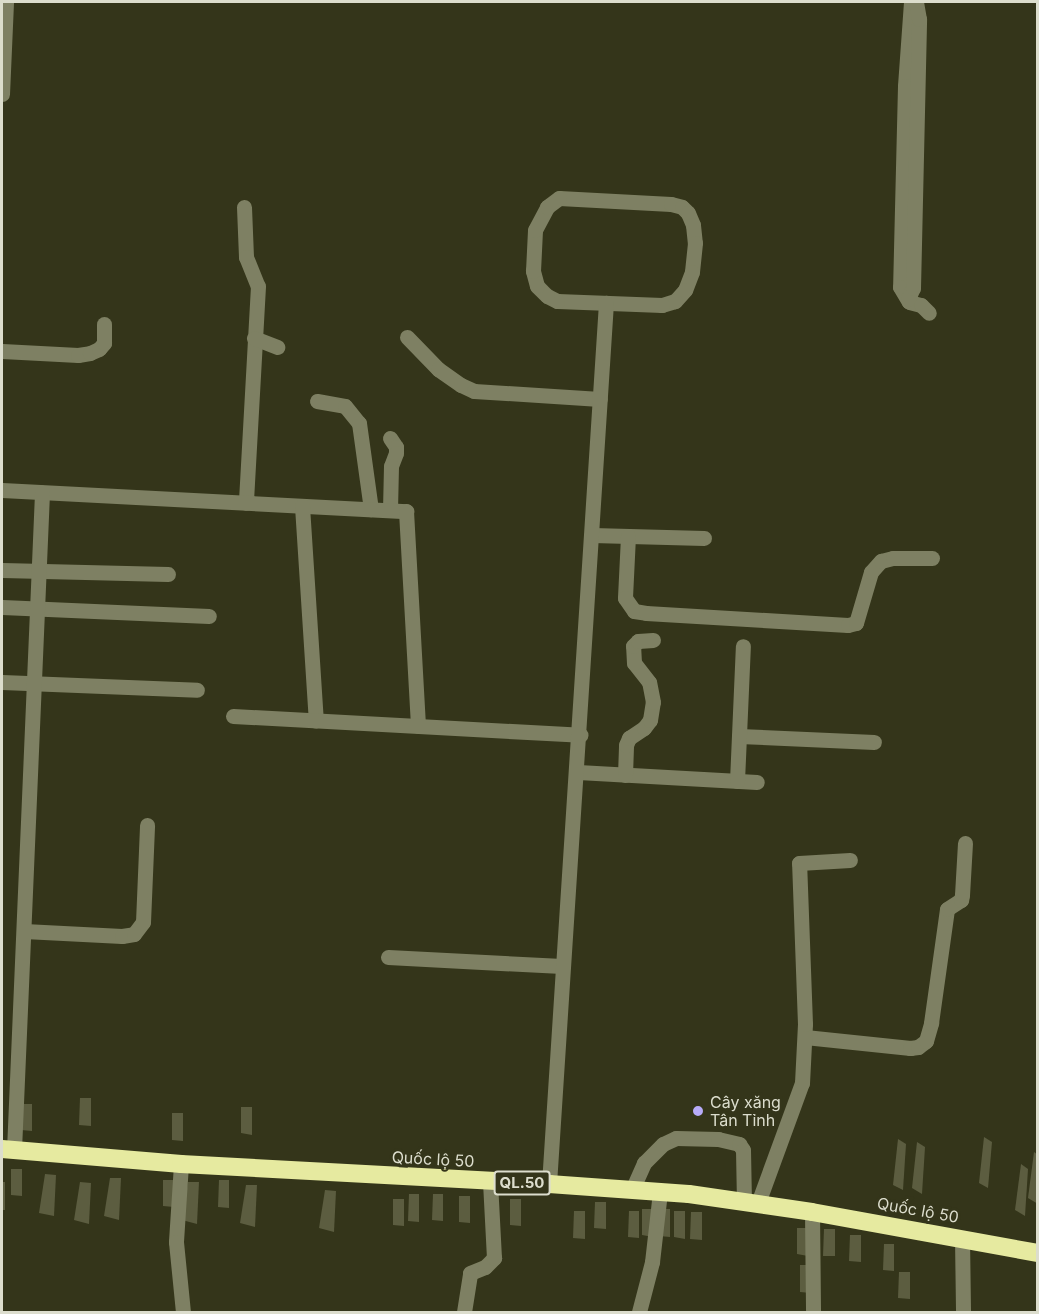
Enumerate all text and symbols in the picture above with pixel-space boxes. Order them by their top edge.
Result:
place label: Cây xăng Tân Tỉnh [710,1092,781,1130]
marker: Cây xăng Tân Tỉnh [691,1104,705,1118]
street label: Quốc lộ 50 [391,1147,475,1171]
road number: QL.50 [494,1171,550,1195]
street label: Quốc lộ 50 [876,1193,960,1227]

